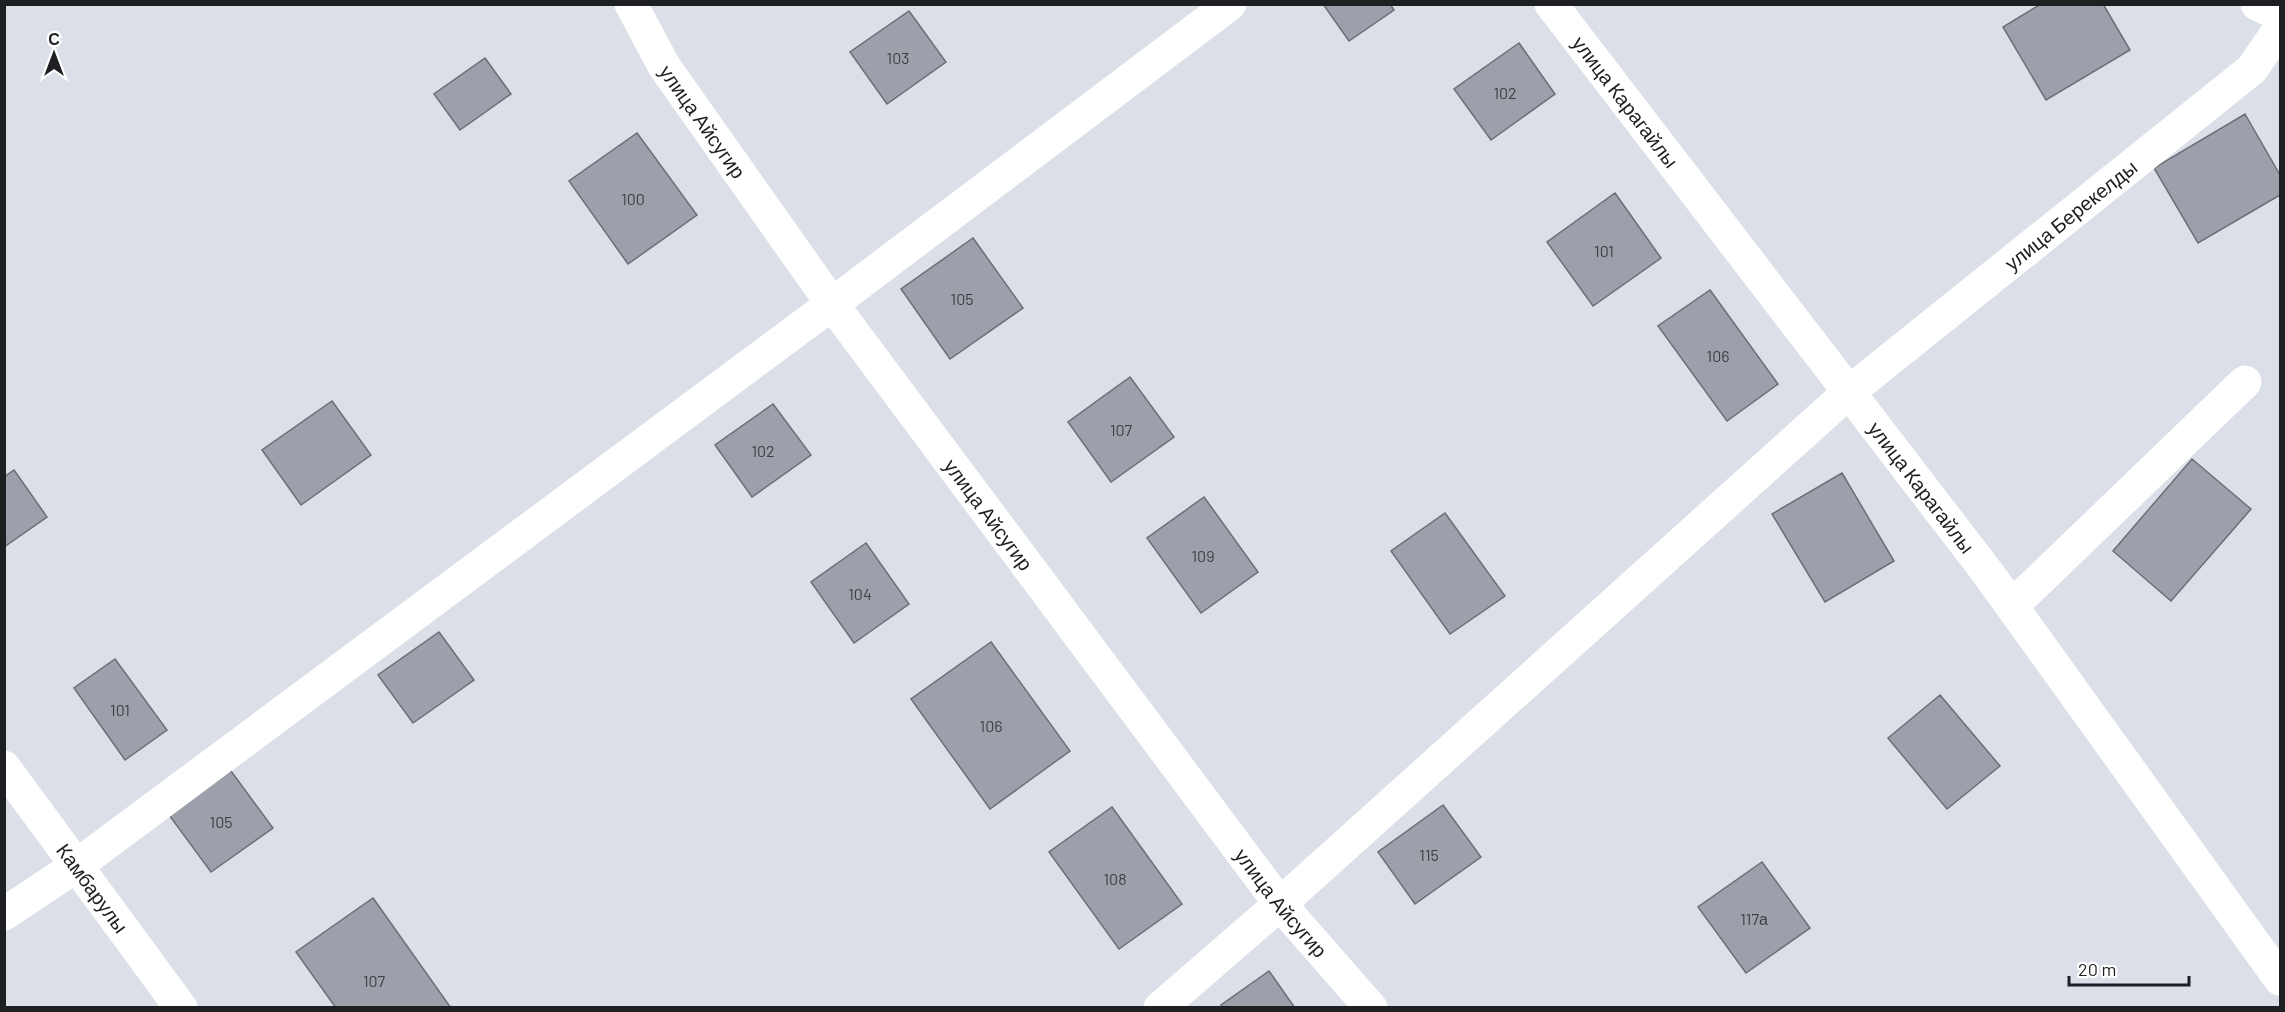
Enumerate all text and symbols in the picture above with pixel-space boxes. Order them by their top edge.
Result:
north arrow [24,24,84,84]
text: С [48,29,60,48]
street label: улица Карагайлы [1568,31,1684,172]
house number: 103 [887,48,909,67]
street label: улица Айсугир [655,60,751,183]
house number: 102 [1493,83,1517,102]
street label: улица Берекелды [1999,154,2141,275]
house number: 100 [621,189,645,208]
house number: 101 [1594,241,1614,260]
house number: 105 [951,289,973,308]
house number: 106 [1707,346,1729,365]
street label: улица Карагайлы [1864,417,1980,558]
house number: 107 [1110,420,1133,439]
house number: 102 [751,441,775,460]
street label: улица Айсугир [940,454,1038,575]
house number: 109 [1192,546,1214,565]
house number: 104 [848,584,872,603]
house number: 101 [110,700,130,719]
house number: 106 [980,716,1002,735]
house number: 105 [210,812,232,831]
street label: Камбарулы [52,838,134,937]
street label: улица Айсугир [1230,843,1333,962]
house number: 115 [1419,845,1439,864]
house number: 108 [1104,869,1126,888]
house number: 117а [1740,909,1768,928]
scale bar [2069,949,2189,987]
text: 20 m [2078,958,2116,980]
house number: 107 [363,971,386,990]

